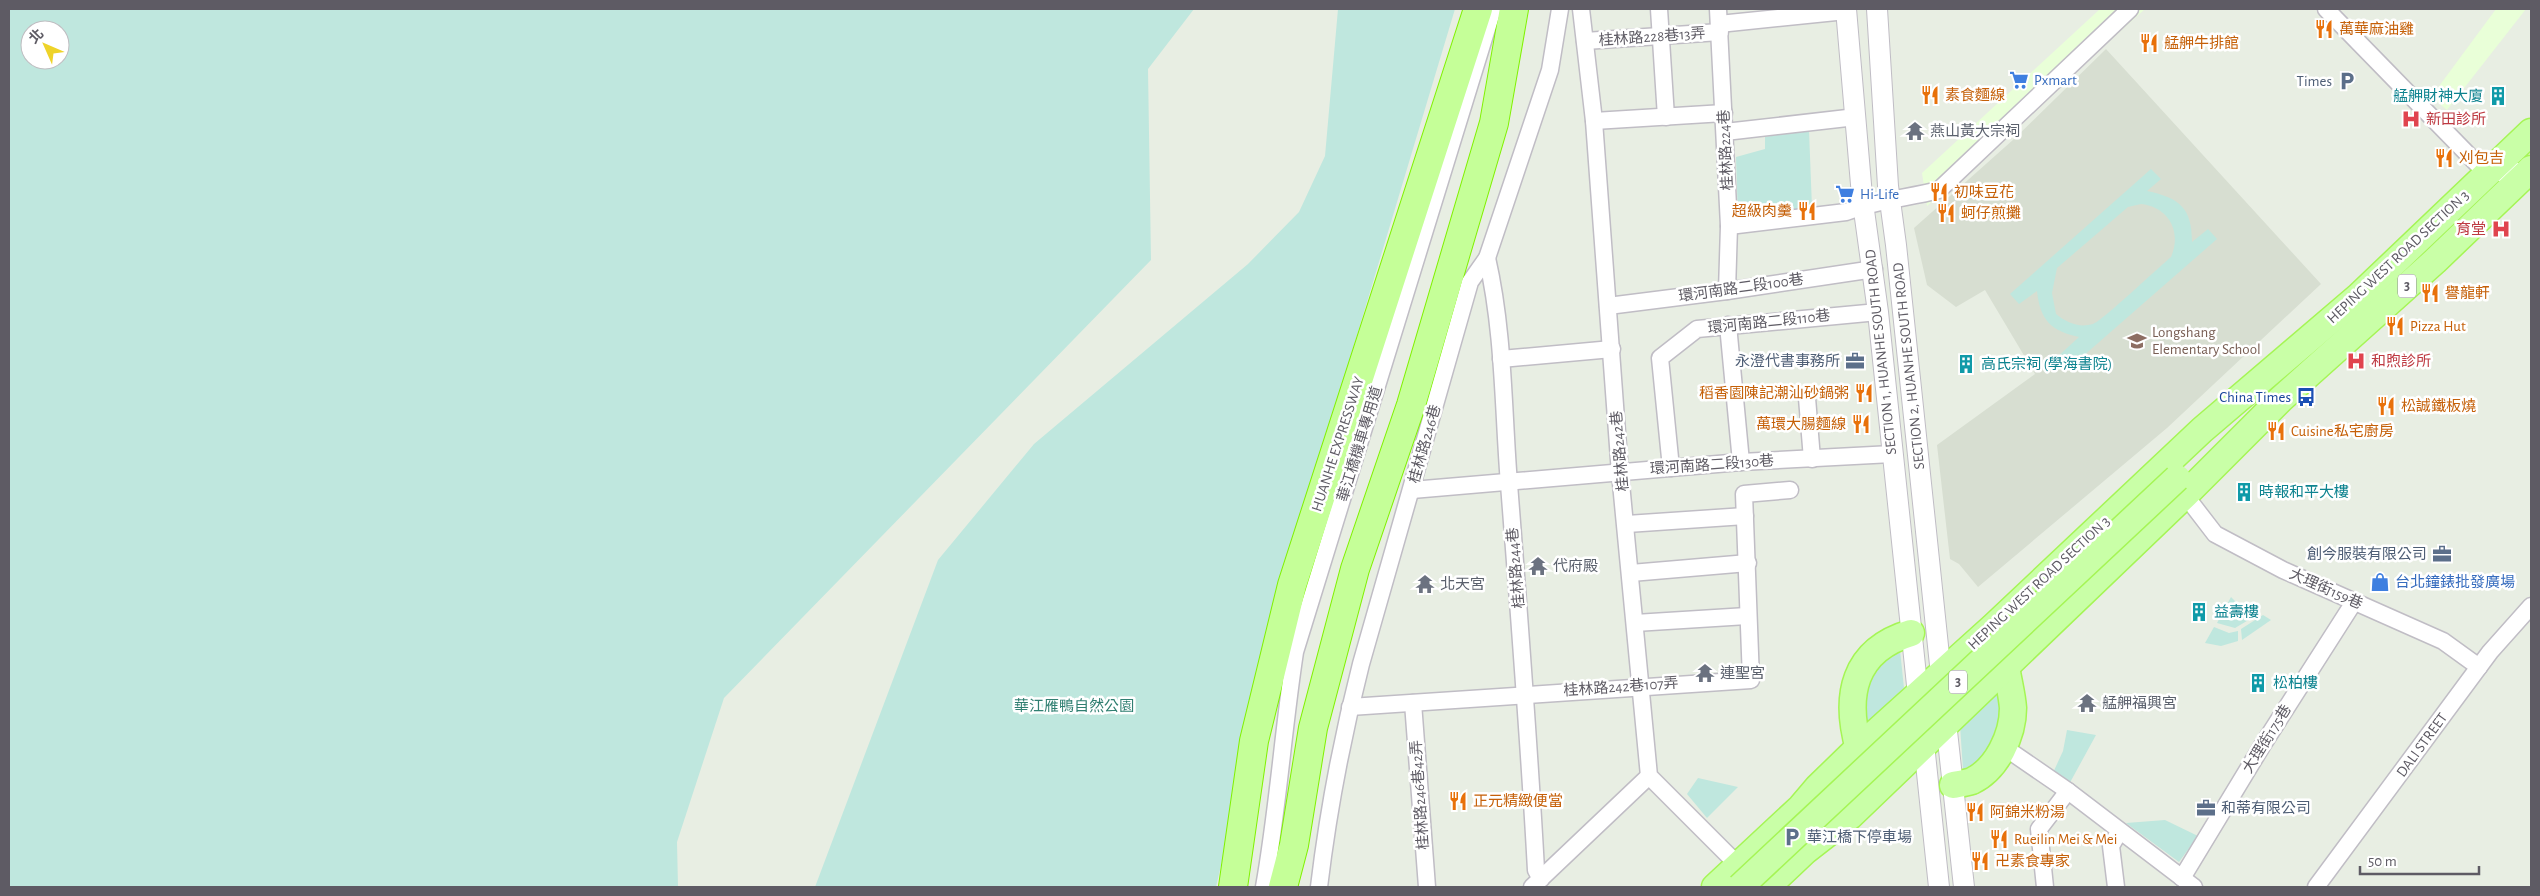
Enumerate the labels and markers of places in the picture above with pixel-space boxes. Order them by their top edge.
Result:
restaurant icon: 萬華麻油雞 [2313,18,2335,40]
place label: 萬華麻油雞 [2339,21,2414,37]
restaurant icon: 艋舺牛排館 [2138,32,2160,54]
place label: 艋舺牛排館 [2164,35,2239,51]
supermarket icon: Pxmart [2008,69,2030,91]
parking icon: Times [2336,70,2358,92]
place label: Pxmart [2034,73,2077,88]
place label: Times [2297,74,2332,89]
restaurant icon: 素食麵線 [1919,84,1941,106]
building icon: 艋舺財神大廈 [2487,85,2509,107]
place label: 素食麵線 [1945,87,2005,103]
place label: 艋舺財神大廈 [2393,88,2483,104]
hospital icon: 新田診所 [2400,108,2422,130]
place label: 新田診所 [2426,111,2486,127]
temple icon: 燕山黃大宗祠 [1904,120,1926,142]
place label: 燕山黃大宗祠 [1930,123,2020,139]
restaurant icon: 刈包吉 [2433,147,2455,169]
place label: 刈包吉 [2459,150,2504,166]
restaurant icon: 初味豆花 [1928,181,1950,203]
supermarket icon: Hi-Life [1834,183,1856,205]
place label: 初味豆花 [1954,184,2014,200]
place label: Hi-Life [1860,187,1899,202]
restaurant icon: 超級肉羹 [1796,200,1818,222]
restaurant icon: 蚵仔煎攤 [1935,202,1957,224]
place label: 超級肉羹 [1732,203,1792,219]
place label: 蚵仔煎攤 [1961,205,2021,221]
hospital icon: 育堂 [2490,218,2512,240]
place label: 育堂 [2456,221,2486,237]
restaurant icon: 譽龍軒 [2419,282,2441,304]
place label: 譽龍軒 [2445,284,2490,301]
restaurant icon: Pizza Hut [2384,315,2406,337]
place label: Pizza Hut [2410,319,2466,334]
place label: Longshang Elementary School [2152,325,2261,357]
school or university icon: Longshang Elementary School [2126,330,2148,352]
office icon: 永澄代書事務所 [1844,350,1866,372]
hospital icon: 和煦診所 [2345,350,2367,372]
place label: 永澄代書事務所 [1735,352,1840,369]
building icon: 高氏宗祠 (學海書院) [1955,353,1977,375]
place label: 和煦診所 [2371,353,2431,369]
place label: 高氏宗祠 (學海書院) [1981,356,2112,372]
restaurant icon: 稻香園陳記潮汕砂鍋粥 [1853,382,1875,404]
place label: 稻香園陳記潮汕砂鍋粥 [1699,385,1849,401]
bus stop icon: China Times [2295,386,2317,408]
place label: China Times [2219,390,2291,405]
restaurant icon: 松誠鐵板燒 [2375,395,2397,417]
place label: 松誠鐵板燒 [2401,398,2476,414]
restaurant icon: 萬環大腸麵線 [1850,413,1872,435]
place label: 萬環大腸麵線 [1756,416,1846,432]
restaurant icon: Cuisine私宅廚房 [2265,420,2287,442]
place label: Cuisine私宅廚房 [2291,423,2394,439]
building icon: 時報和平大樓 [2233,481,2255,503]
place label: 時報和平大樓 [2259,484,2349,500]
office icon: 創今服裝有限公司 [2431,543,2453,565]
place label: 創今服裝有限公司 [2307,546,2427,562]
temple icon: 代府殿 [1527,555,1549,577]
place label: 代府殿 [1553,557,1598,574]
shop icon: 台北鐘錶批發廣場 [2369,571,2391,593]
temple icon: 北天宮 [1414,573,1436,595]
place label: 台北鐘錶批發廣場 [2395,573,2515,590]
place label: 北天宮 [1440,575,1485,592]
building icon: 益壽樓 [2188,601,2210,623]
place label: 益壽樓 [2214,604,2259,620]
temple icon: 連聖宮 [1694,662,1716,684]
place label: 連聖宮 [1720,665,1765,681]
building icon: 松柏樓 [2247,672,2269,694]
place label: 松柏樓 [2273,675,2318,691]
temple icon: 艋舺福興宮 [2076,692,2098,714]
place label: 艋舺福興宮 [2102,695,2177,711]
restaurant icon: 正元精緻便當 [1447,790,1469,812]
place label: 正元精緻便當 [1473,792,1563,809]
office icon: 和蒂有限公司 [2195,797,2217,819]
place label: 和蒂有限公司 [2221,800,2311,816]
restaurant icon: 阿錦米粉湯 [1964,801,1986,823]
place label: 阿錦米粉湯 [1990,804,2065,820]
parking icon: 華江橋下停車場 [1781,826,1803,848]
restaurant icon: Rueilin Mei & Mei [1988,828,2010,850]
place label: 華江橋下停車場 [1807,829,1912,845]
place label: Rueilin Mei & Mei [2014,832,2117,847]
restaurant icon: 卍素食專家 [1969,850,1991,872]
place label: 卍素食專家 [1995,853,2070,869]

